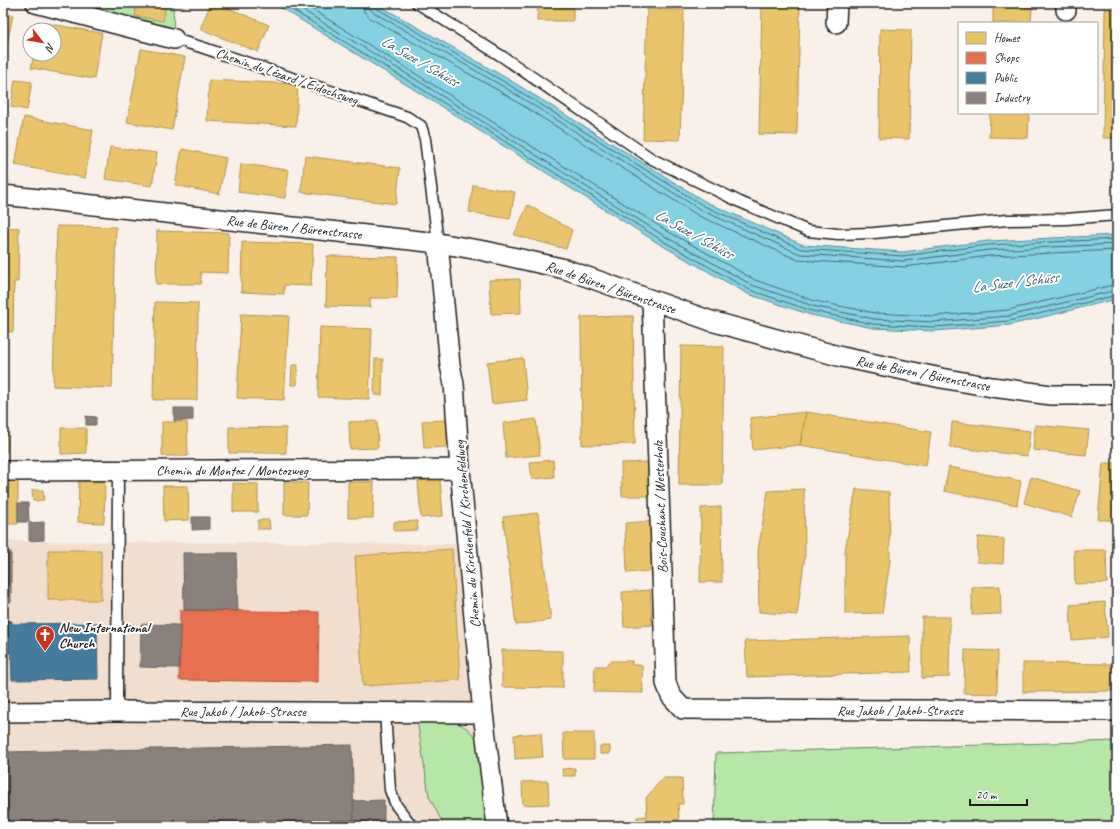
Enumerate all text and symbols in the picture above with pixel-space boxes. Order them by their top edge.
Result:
north arrow [22,22,62,62]
legend [958,22,1098,114]
text: Homes [994,30,1021,46]
water label: La Suze / Schüss [378,32,464,93]
text: N [42,41,58,56]
street label: Chemin du Lézard / Eidochsweg [214,44,361,109]
text: Shops [994,50,1019,66]
text: Public [994,70,1018,86]
text: Industry [994,90,1031,106]
water label: La Suze / Schüss [651,205,739,265]
street label: Rue de Büren / Bürenstrasse [225,212,364,243]
street label: Rue de Büren / Bürenstrasse [544,257,679,318]
water label: La Suze / Schüss [971,267,1062,297]
street label: Rue de Büren / Bürenstrasse [855,352,993,395]
street label: Chemin du Kirchenfeld / Kirchenfeldweg [451,439,484,628]
street label: Bois-Couchant / Westerholz [650,439,671,573]
street label: Chemin du Montoz / Montozweg [156,462,309,479]
place label: New International Church [59,619,152,652]
church icon: New International Church [34,624,56,652]
street label: Rue Jakob / Jakob-Strasse [837,702,964,719]
street label: Rue Jakob / Jakob-Strasse [180,703,307,720]
scale bar [970,781,1027,807]
text: 20 m [976,787,998,803]

